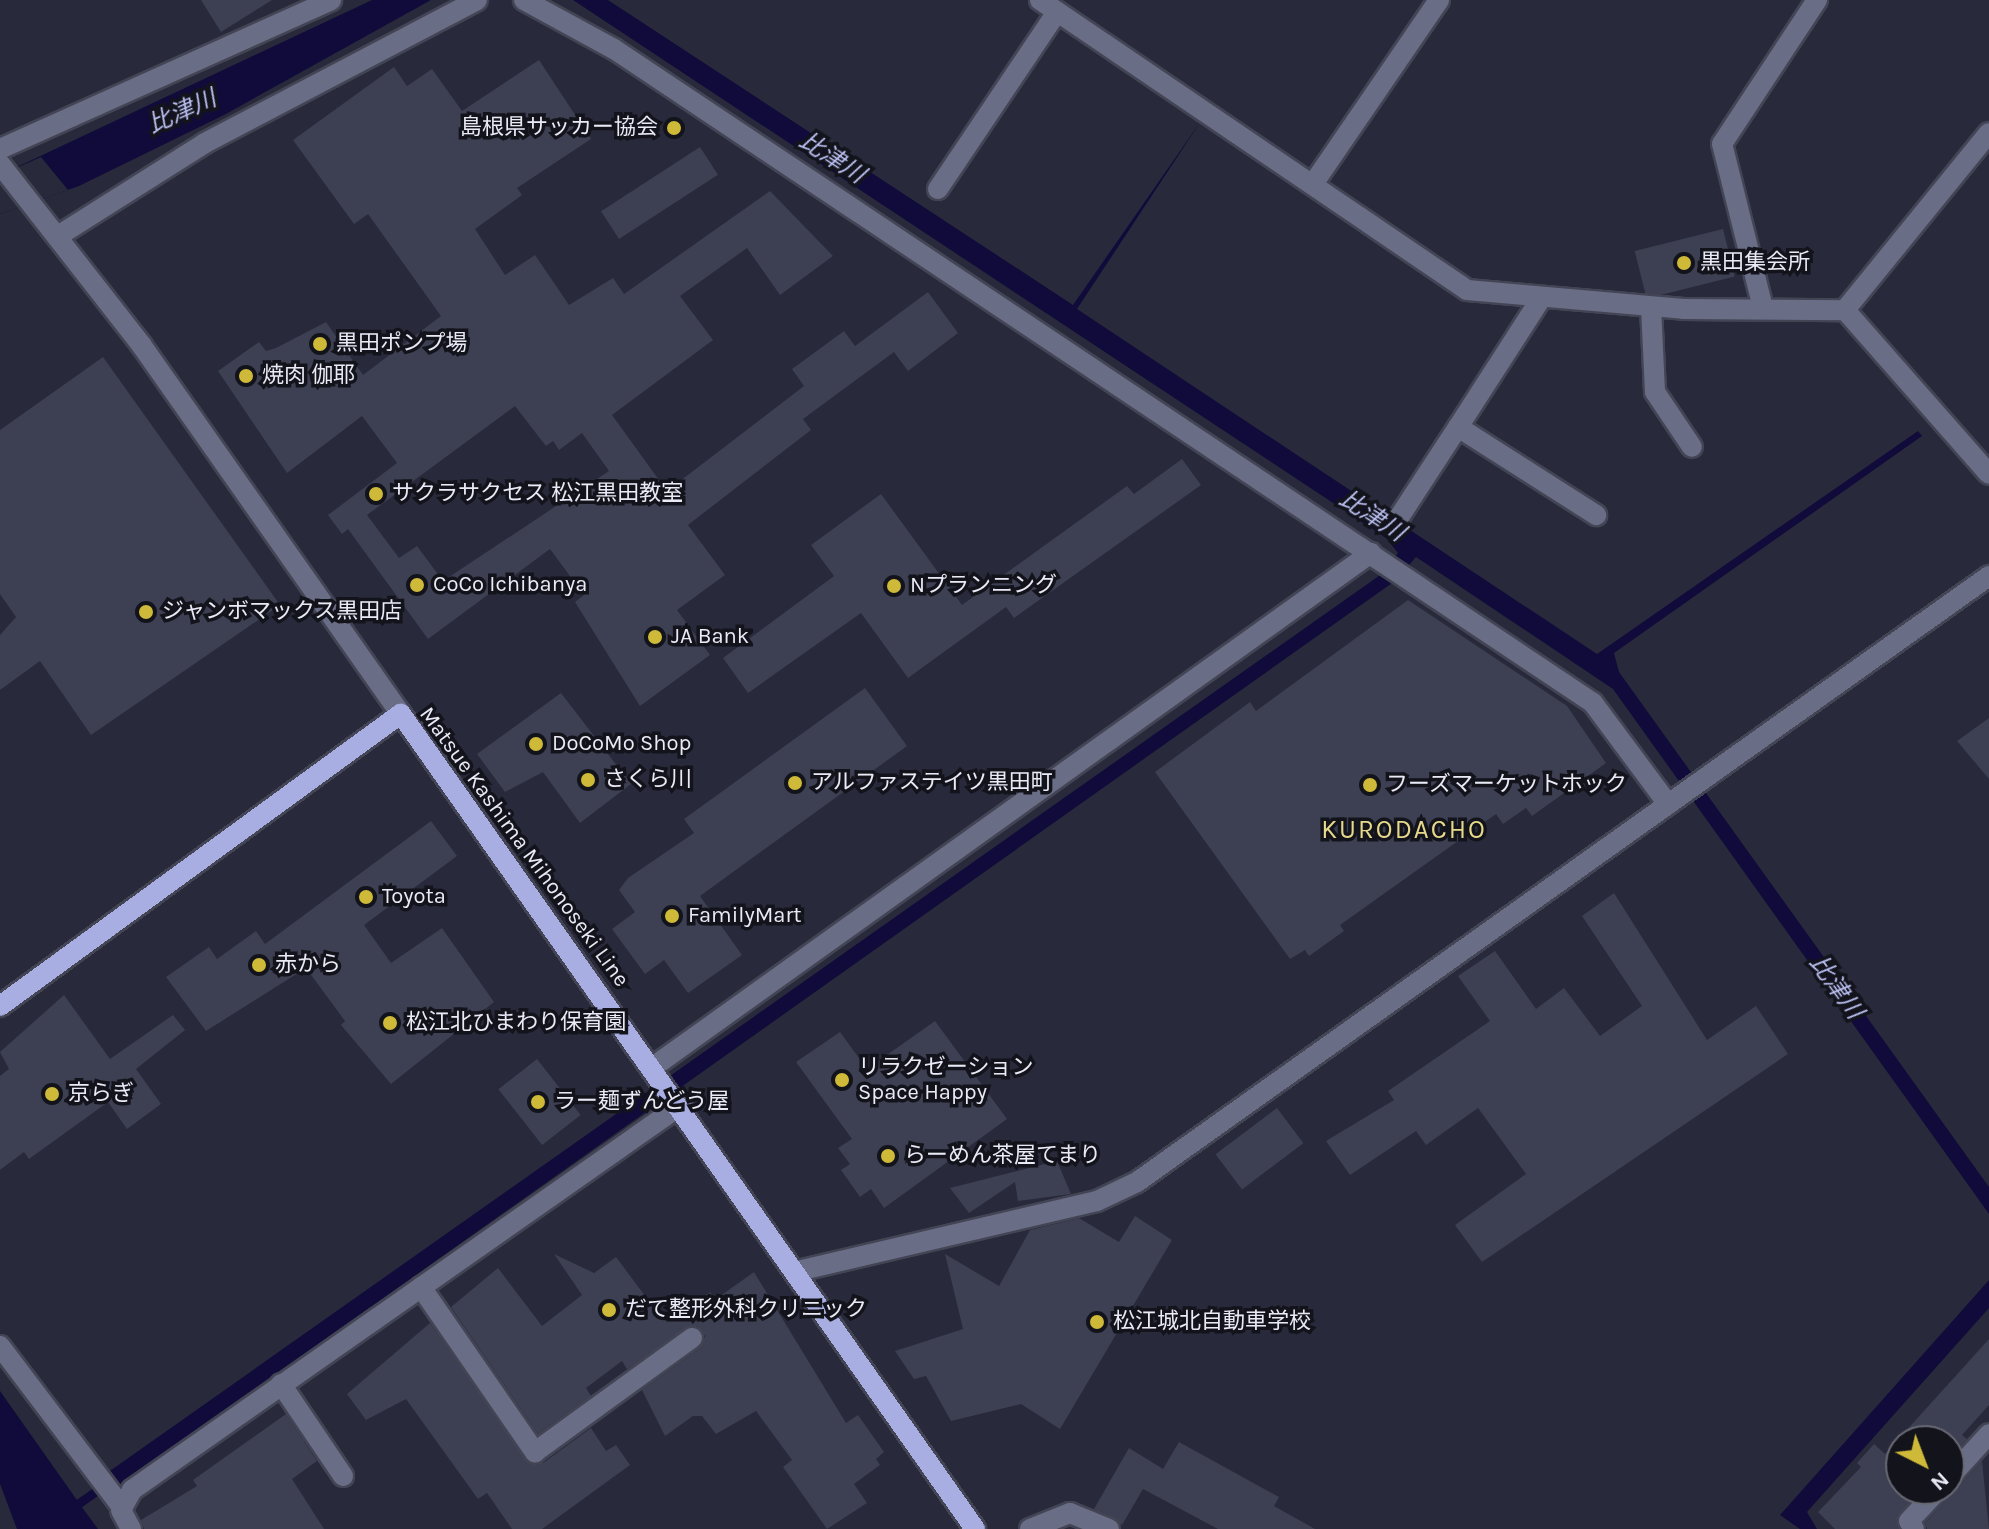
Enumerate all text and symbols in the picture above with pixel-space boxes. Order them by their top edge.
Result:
water label: 比津川 [143,84,221,140]
place label: 島根県サッカー協会 [460,115,658,141]
marker: 島根県サッカー協会 [665,119,683,137]
water label: 比津川 [794,126,870,190]
place label: 黒田集会所 [1700,250,1810,276]
marker: 黒田集会所 [1675,254,1693,272]
place label: 黒田ポンプ場 [336,331,468,357]
marker: 黒田ポンプ場 [311,335,329,353]
place label: 焼肉 伽耶 [262,363,355,389]
marker: 焼肉 伽耶 [237,367,255,385]
place label: サクラサクセス 松江黒田教室 [392,481,683,507]
water label: 比津川 [1334,484,1410,548]
marker: サクラサクセス 松江黒田教室 [367,485,385,503]
place label: CoCo Ichibanya [433,572,587,598]
place label: Nプランニング [910,573,1057,599]
marker: CoCo Ichibanya [408,576,426,594]
marker: Nプランニング [885,577,903,595]
place label: ジャンボマックス黒田店 [162,599,404,625]
marker: ジャンボマックス黒田店 [137,603,155,621]
place label: JA Bank [671,624,749,650]
marker: JA Bank [646,628,664,646]
street label: Matsue Kashima Mihonoseki Line [414,702,634,992]
place label: DoCoMo Shop [552,731,691,757]
marker: DoCoMo Shop [527,735,545,753]
place label: さくら川 [604,767,692,793]
place label: アルファステイツ黒田町 [811,770,1053,796]
marker: さくら川 [579,771,597,789]
place label: フーズマーケットホック [1386,772,1628,798]
marker: アルファステイツ黒田町 [786,774,804,792]
marker: フーズマーケットホック [1361,776,1379,794]
district label: KURODACHO [1321,814,1487,846]
place label: Toyota [382,884,446,910]
marker: Toyota [357,888,375,906]
place label: FamilyMart [688,903,802,929]
marker: FamilyMart [663,907,681,925]
water label: 比津川 [1803,949,1869,1025]
place label: 赤から [275,952,341,978]
marker: 赤から [250,956,268,974]
place label: 松江北ひまわり保育園 [406,1010,626,1036]
marker: 松江北ひまわり保育園 [381,1014,399,1032]
place label: リラクゼーション Space Happy [858,1054,1034,1106]
marker: リラクゼーション Space Happy [833,1071,851,1089]
place label: 京らぎ [68,1081,134,1107]
marker: 京らぎ [43,1085,61,1103]
place label: ラー麺ずんどう屋 [554,1089,730,1115]
marker: ラー麺ずんどう屋 [529,1093,547,1111]
place label: らーめん茶屋てまり [904,1143,1102,1169]
marker: らーめん茶屋てまり [879,1147,897,1165]
place label: だて整形外科クリニック [625,1297,867,1323]
marker: だて整形外科クリニック [600,1301,618,1319]
place label: 松江城北自動車学校 [1113,1309,1311,1335]
marker: 松江城北自動車学校 [1088,1313,1106,1331]
north arrow [1885,1425,1965,1505]
text: N [1925,1466,1954,1496]

